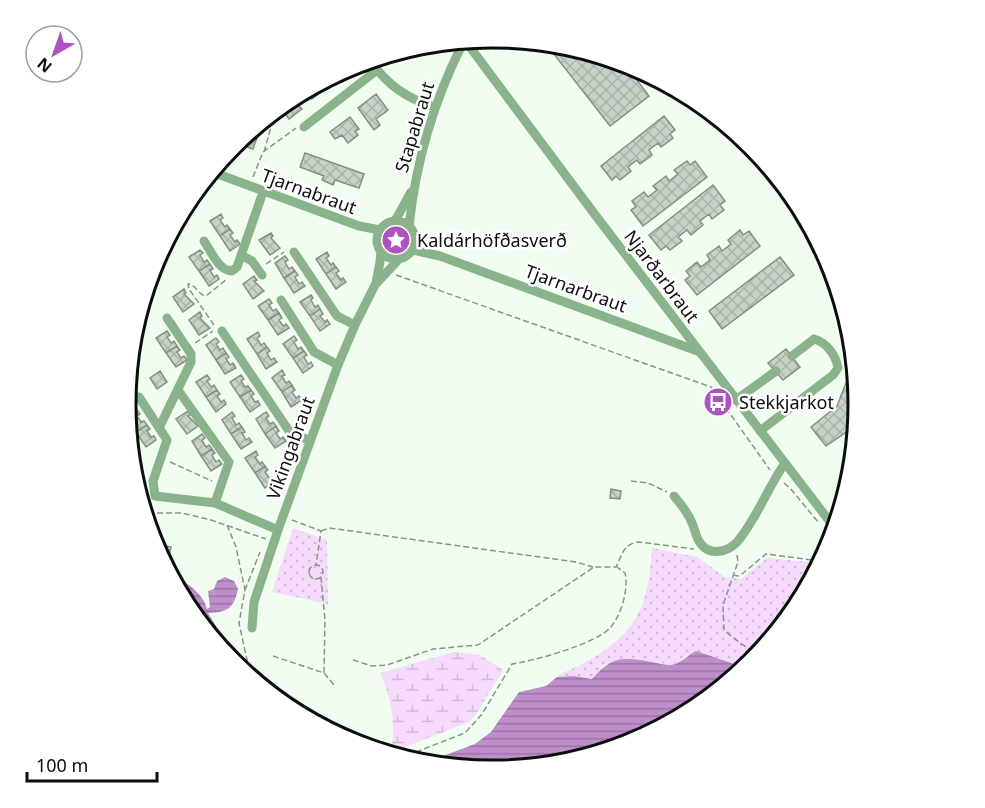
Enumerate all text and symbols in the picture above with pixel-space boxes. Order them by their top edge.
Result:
north arrow [24,24,84,84]
text: N [32,53,56,78]
street label: Stapabraut [389,78,439,175]
street label: Tjarnabraut [258,163,360,219]
place icon: Kaldárhöfðasverð [380,224,412,256]
street label: Njarðarbraut [619,225,705,328]
place label: Kaldárhöfðasverð [417,228,567,252]
street label: Tjarnarbraut [522,258,631,318]
bus stop icon: Stekkjarkot [702,386,734,418]
place label: Stekkjarkot [739,390,834,414]
street label: Vikingabraut [260,393,320,503]
scale bar [27,745,158,783]
text: 100 m [36,753,88,777]

